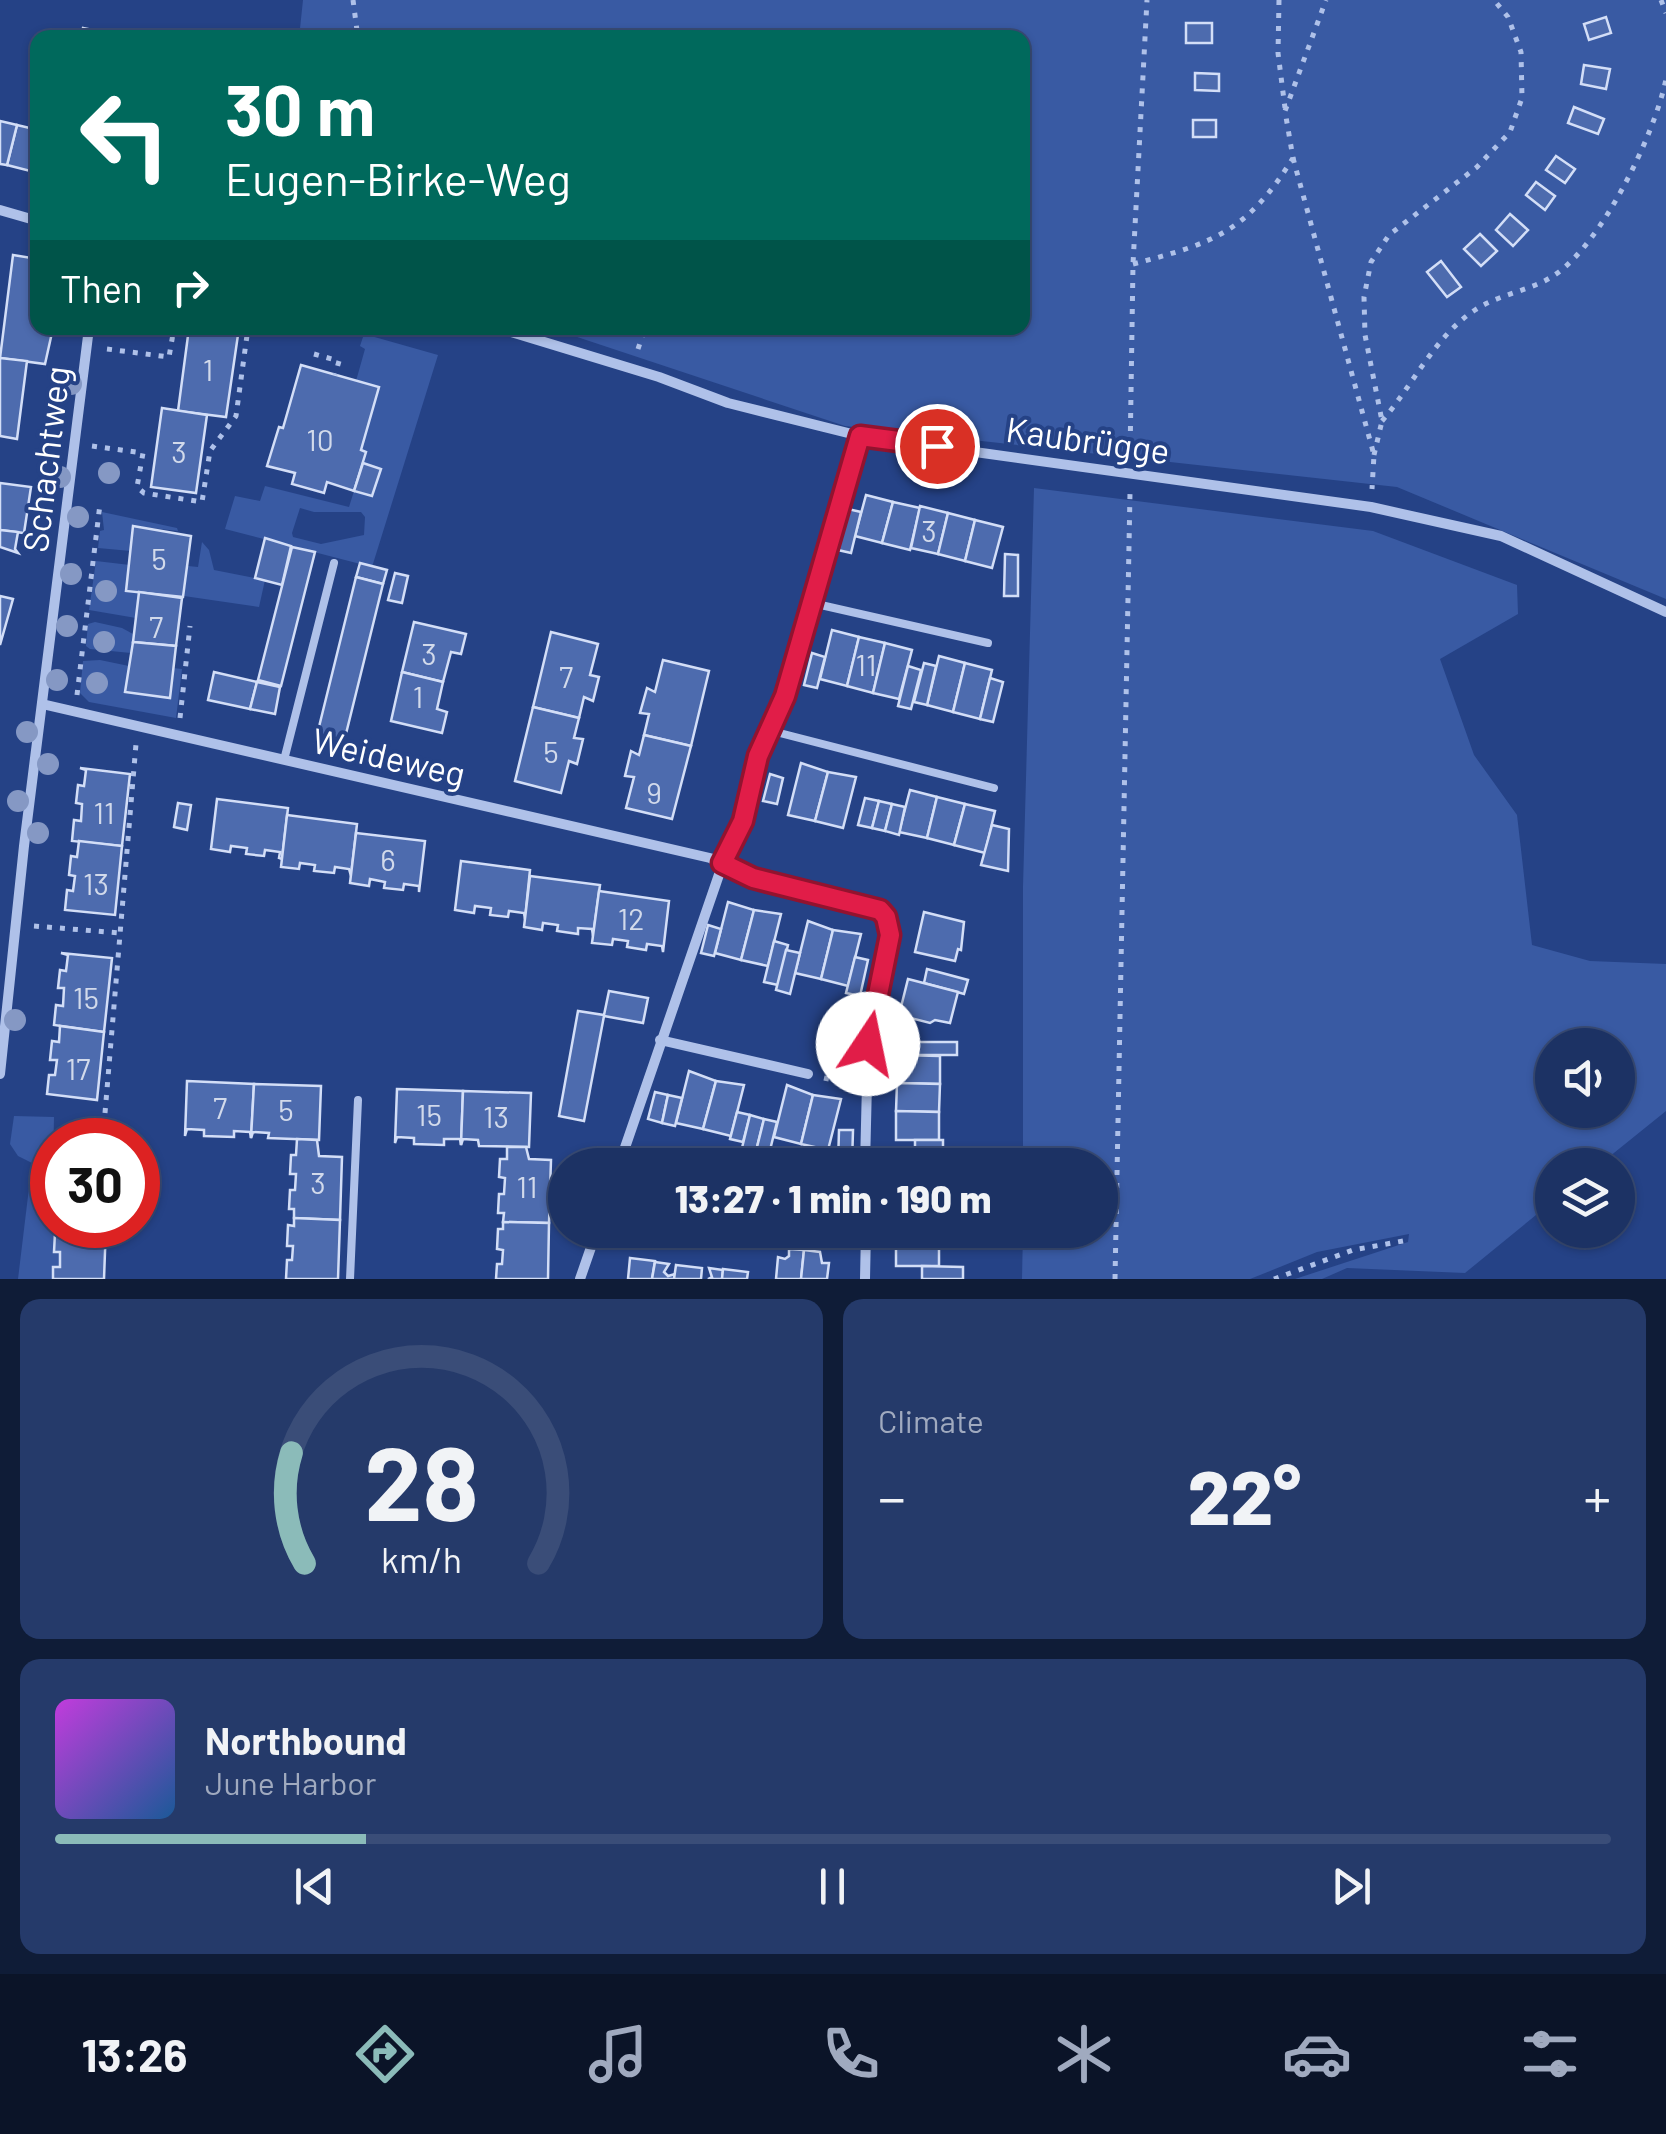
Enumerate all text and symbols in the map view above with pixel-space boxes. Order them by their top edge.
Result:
text: 30 m [225,66,375,150]
icon: left [60,70,190,200]
text: Eugen-Birke-Weg [225,151,571,205]
icon: right [163,260,218,315]
text: Then [60,265,143,311]
house number: 1 [203,351,213,387]
street label: Schachtweg [13,364,77,554]
pin [895,404,980,489]
street label: Kaubrügge [1003,407,1173,471]
icon: arrive [910,419,965,474]
house number: 10 [306,421,334,457]
house number: 3 [171,433,187,469]
house number: 3 [921,512,937,548]
house number: 5 [151,540,167,576]
house number: 7 [149,608,163,644]
house number: 3 [421,635,437,671]
house number: 11 [855,646,877,682]
house number: 7 [559,658,573,694]
house number: 1 [413,678,423,714]
street label: Weideweg [308,718,470,794]
house number: 5 [543,733,559,769]
house number: 9 [646,774,662,810]
house number: 11 [93,794,115,830]
house number: 6 [380,841,396,877]
house number: 13 [83,865,109,901]
house number: 12 [618,900,644,936]
house number: 15 [73,979,99,1015]
position arrow [816,992,920,1096]
map controls [1535,1028,1635,1248]
button: sound [1535,1028,1635,1128]
house number: 17 [66,1050,90,1086]
house number: 7 [213,1089,227,1125]
house number: 5 [278,1091,294,1127]
house number: 15 [416,1096,442,1132]
house number: 13 [483,1098,509,1134]
speed limit sign: 30 [30,1118,160,1248]
button: layers [1535,1148,1635,1248]
house number: 3 [310,1164,326,1200]
house number: 11 [516,1168,538,1204]
text: 13:27 · 1 min · 190 m [675,1175,991,1221]
text: Climate [878,1401,984,1439]
text: 28 [364,1417,479,1542]
text: 22° [1188,1450,1301,1540]
text: − [878,1463,906,1529]
text: + [1583,1463,1611,1529]
text: km/h [381,1537,462,1580]
text: Northbound [205,1717,407,1763]
text: June Harbor [205,1763,376,1801]
icon: previous [287,1859,342,1914]
icon: pause [805,1859,860,1914]
icon: next [1324,1859,1379,1914]
icon: directions [350,2019,420,2089]
icon: music [583,2019,653,2089]
icon: phone [816,2019,886,2089]
icon: climate [1049,2019,1119,2089]
icon: car [1282,2019,1352,2089]
icon: filters [1515,2019,1585,2089]
text: 13:26 [81,2027,187,2081]

